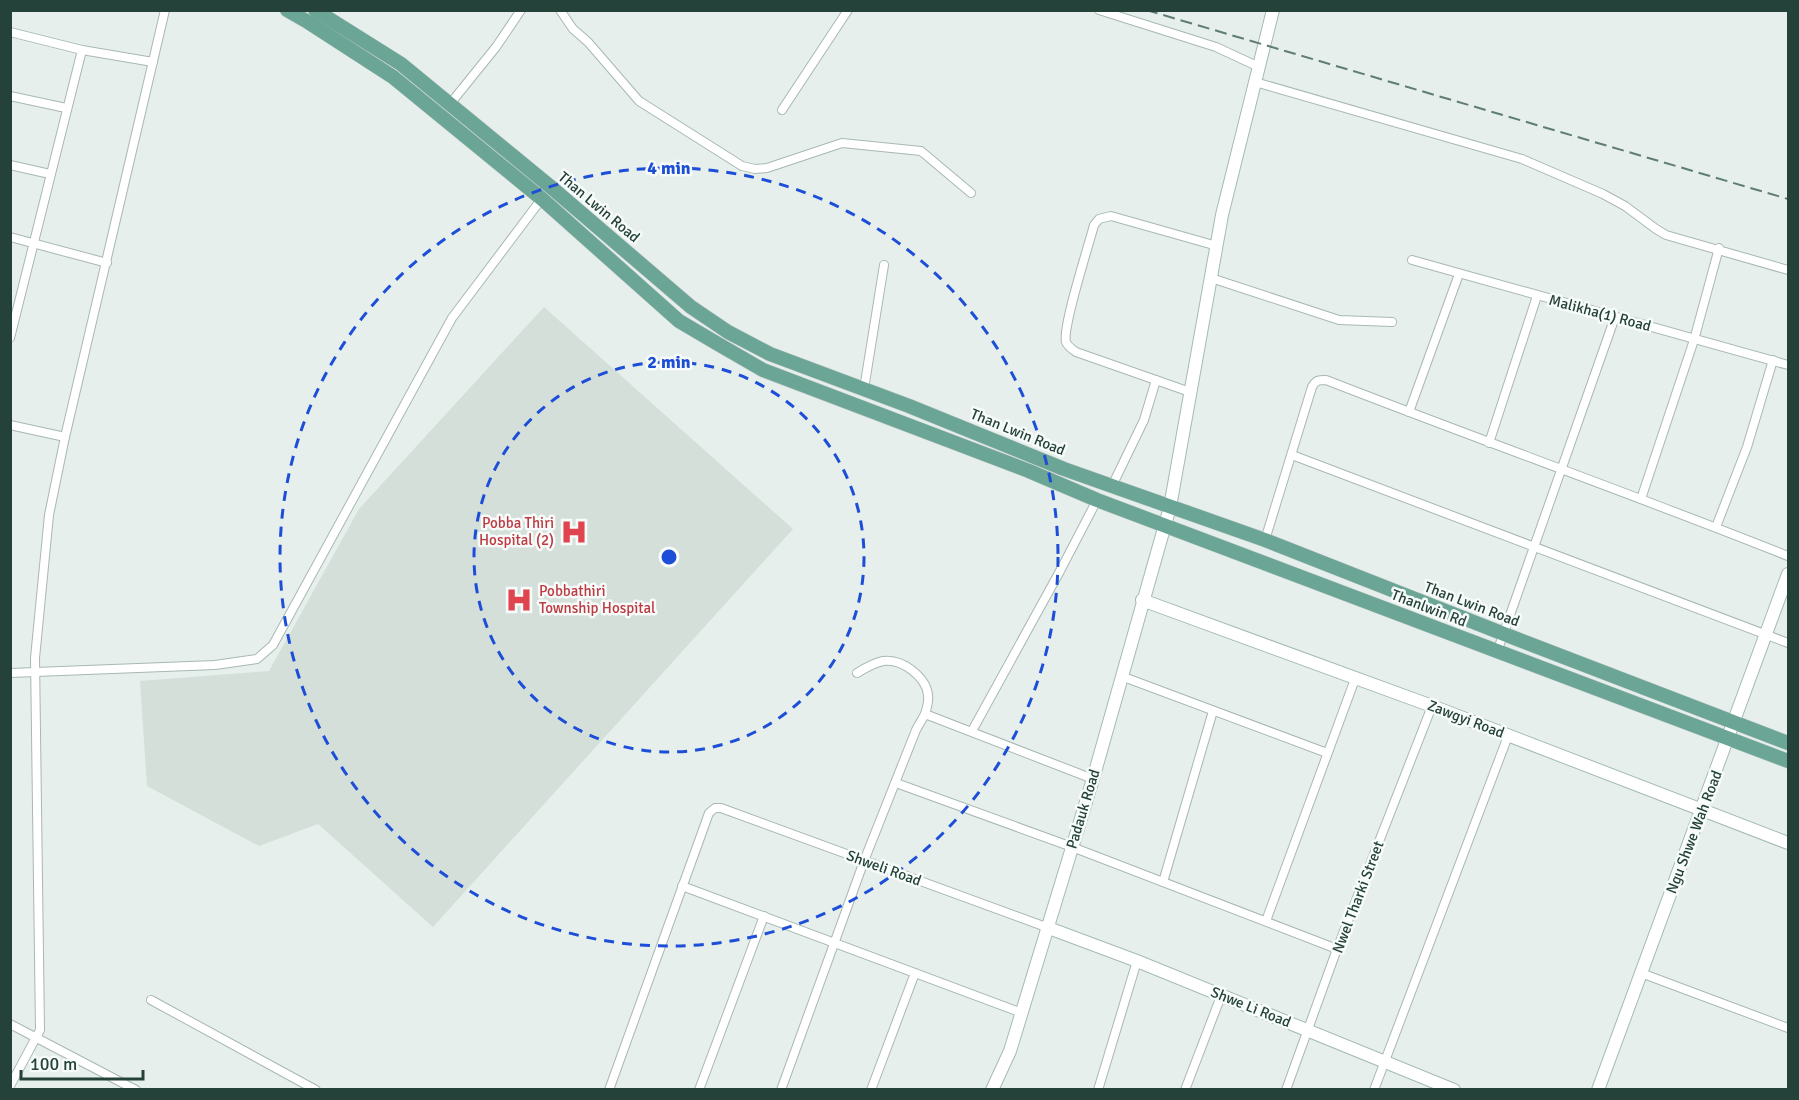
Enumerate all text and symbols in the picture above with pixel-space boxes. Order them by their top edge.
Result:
text: 4 min [647,157,691,179]
street label: Than Lwin Road [555,168,643,246]
street label: Malikha(1) Road [1547,291,1653,335]
text: 2 min [647,351,691,373]
street label: Than Lwin Road [968,405,1068,459]
place label: Pobba Thiri Hospital (2) [479,514,554,549]
hospital icon: Pobba Thiri Hospital (2) [559,517,589,547]
centre of rings [659,547,679,567]
street label: Than Lwin Road [1422,578,1522,630]
place label: Pobbathiri Township Hospital [539,582,656,617]
hospital icon: Pobbathiri Township Hospital [504,585,534,615]
street label: Thanlwin Rd [1389,585,1469,631]
street label: Zawgyi Road [1425,696,1507,742]
street label: Padauk Road [1062,767,1104,851]
street label: Ngu Shwe Wah Road [1662,768,1726,896]
street label: Nwel Tharki Street [1328,838,1388,956]
street label: Shweli Road [844,846,924,890]
street label: Shwe Li Road [1208,983,1294,1031]
scale bar [21,1043,142,1081]
text: 100 m [30,1053,77,1075]

